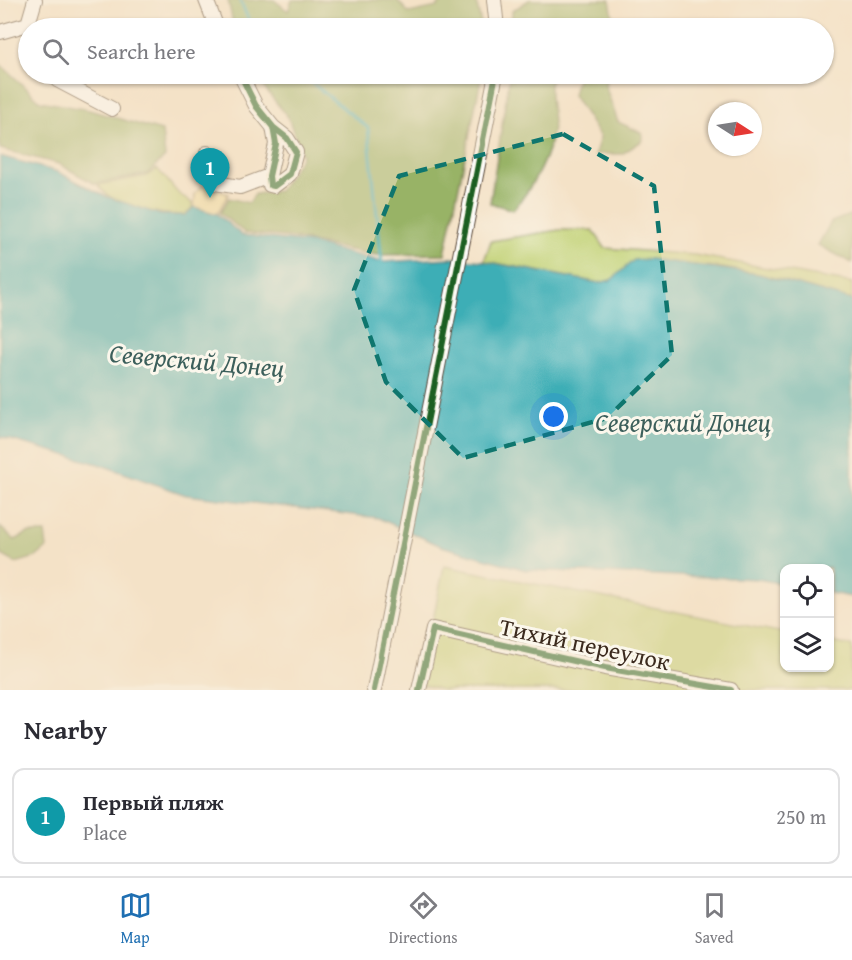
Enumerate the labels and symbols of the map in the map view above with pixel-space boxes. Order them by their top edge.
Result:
north arrow [708,102,762,156]
pin: 1 [190,148,230,198]
water label: Северский Донец [108,333,286,387]
your location [539,402,568,431]
water label: Северский Донец [595,402,771,441]
street label: Тихий переулок [497,609,674,679]

